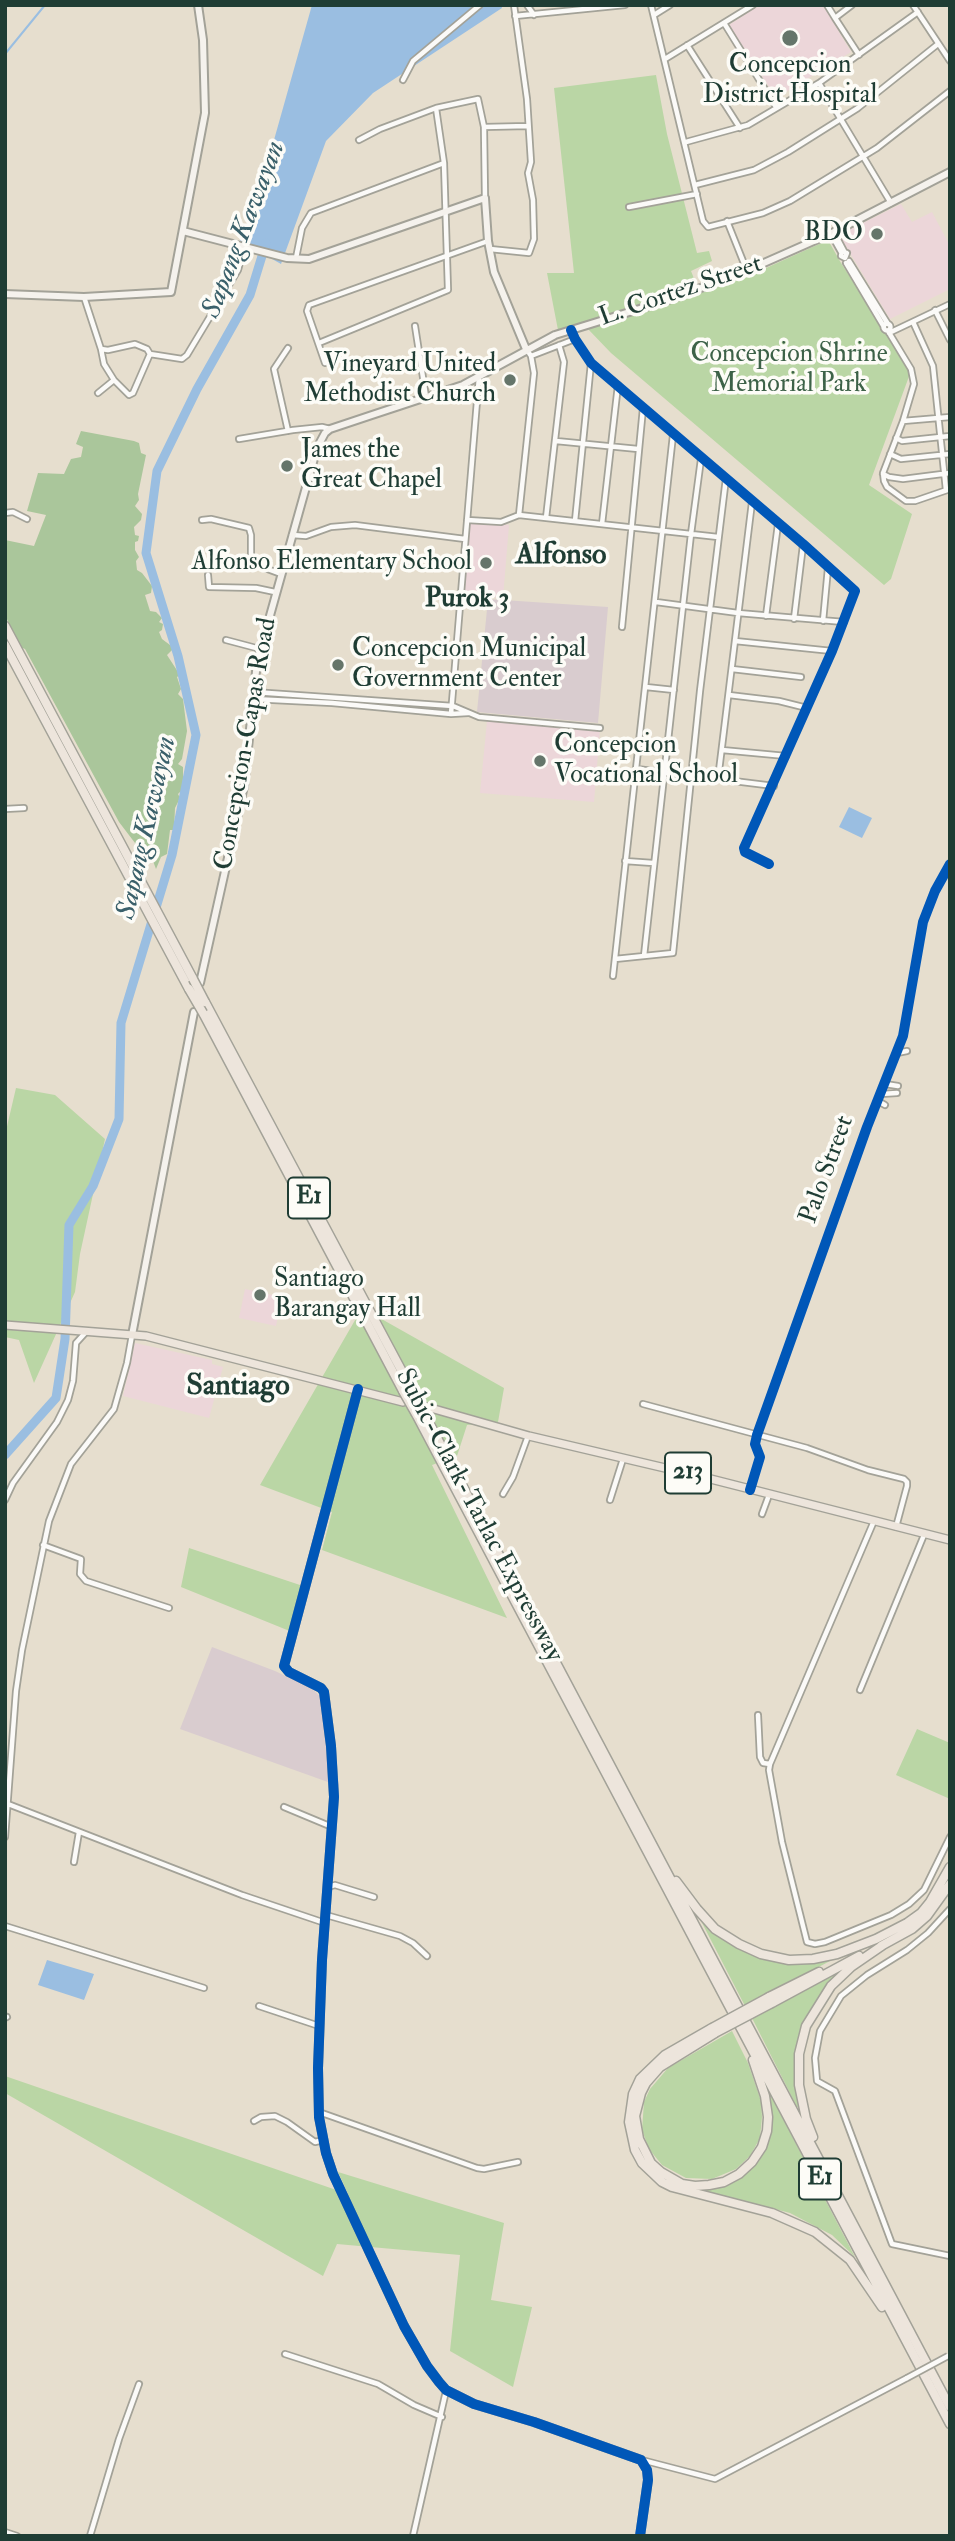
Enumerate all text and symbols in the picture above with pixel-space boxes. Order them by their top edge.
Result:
marker: Concepcion District Hospital [780,28,800,48]
place label: Concepcion District Hospital [703,50,877,112]
water label: Sapang Kawayan [196,137,294,323]
place label: BDO [804,218,863,250]
marker: BDO [869,226,885,242]
street label: L. Cortez Street [595,249,767,335]
park label: Concepcion Shrine Memorial Park [690,339,888,400]
place label: Vineyard United Methodist Church [304,349,496,410]
marker: Vineyard United Methodist Church [502,372,518,388]
place label: James the Great Chapel [301,435,442,496]
marker: James the Great Chapel [279,458,295,474]
district label: Alfonso [516,539,606,575]
place label: Alfonso Elementary School [191,547,472,579]
marker: Alfonso Elementary School [478,555,494,571]
district label: Purok 3 [425,583,509,617]
street label: Concepcion-Capas Road [209,615,285,873]
place label: Concepcion Municipal Government Center [352,634,586,696]
marker: Concepcion Municipal Government Center [330,657,346,673]
place label: Concepcion Vocational School [554,730,738,792]
water label: Sapang Kawayan [111,733,185,923]
marker: Concepcion Vocational School [532,753,548,769]
street label: Palo Street [794,1112,862,1228]
road number: E1 [288,1178,330,1218]
place label: Santiago Barangay Hall [274,1264,421,1326]
marker: Santiago Barangay Hall [252,1287,268,1303]
street label: Subic-Clark-Tarlac Expressway [387,1364,569,1668]
district label: Santiago [186,1370,290,1406]
road number: 213 [665,1452,711,1493]
road number: E1 [799,2158,841,2200]

